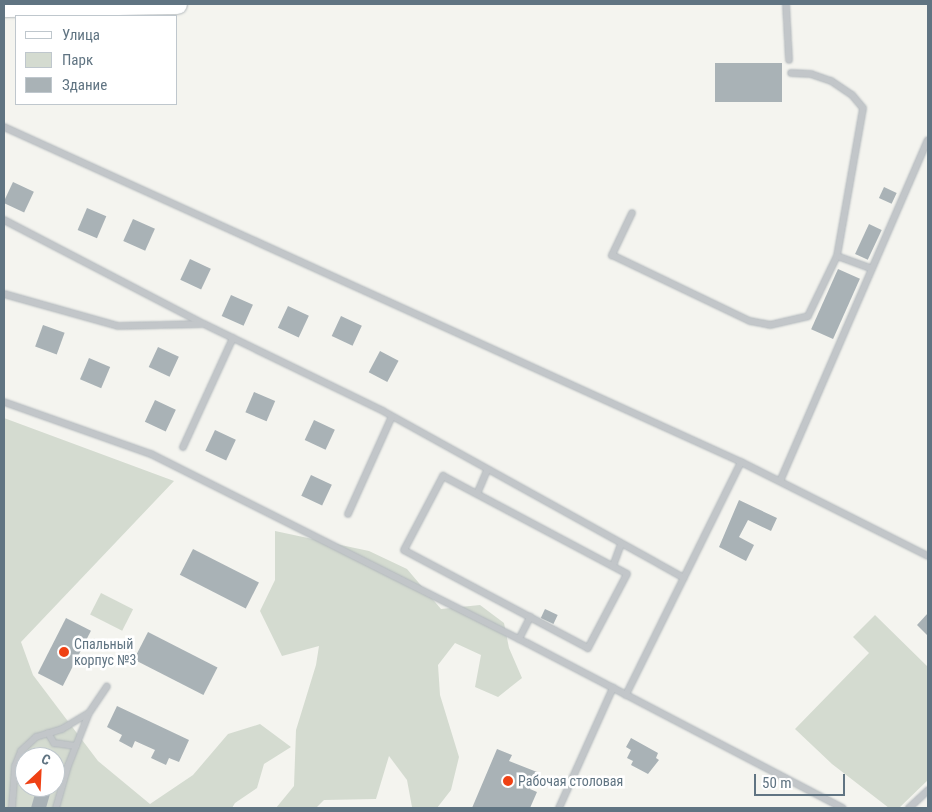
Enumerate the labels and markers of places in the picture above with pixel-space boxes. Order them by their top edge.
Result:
place label: Спальный корпус №3 [74,636,136,669]
marker: Спальный корпус №3 [58,646,70,658]
place label: Рабочая столовая [518,773,623,789]
marker: Рабочая столовая [502,775,514,787]

